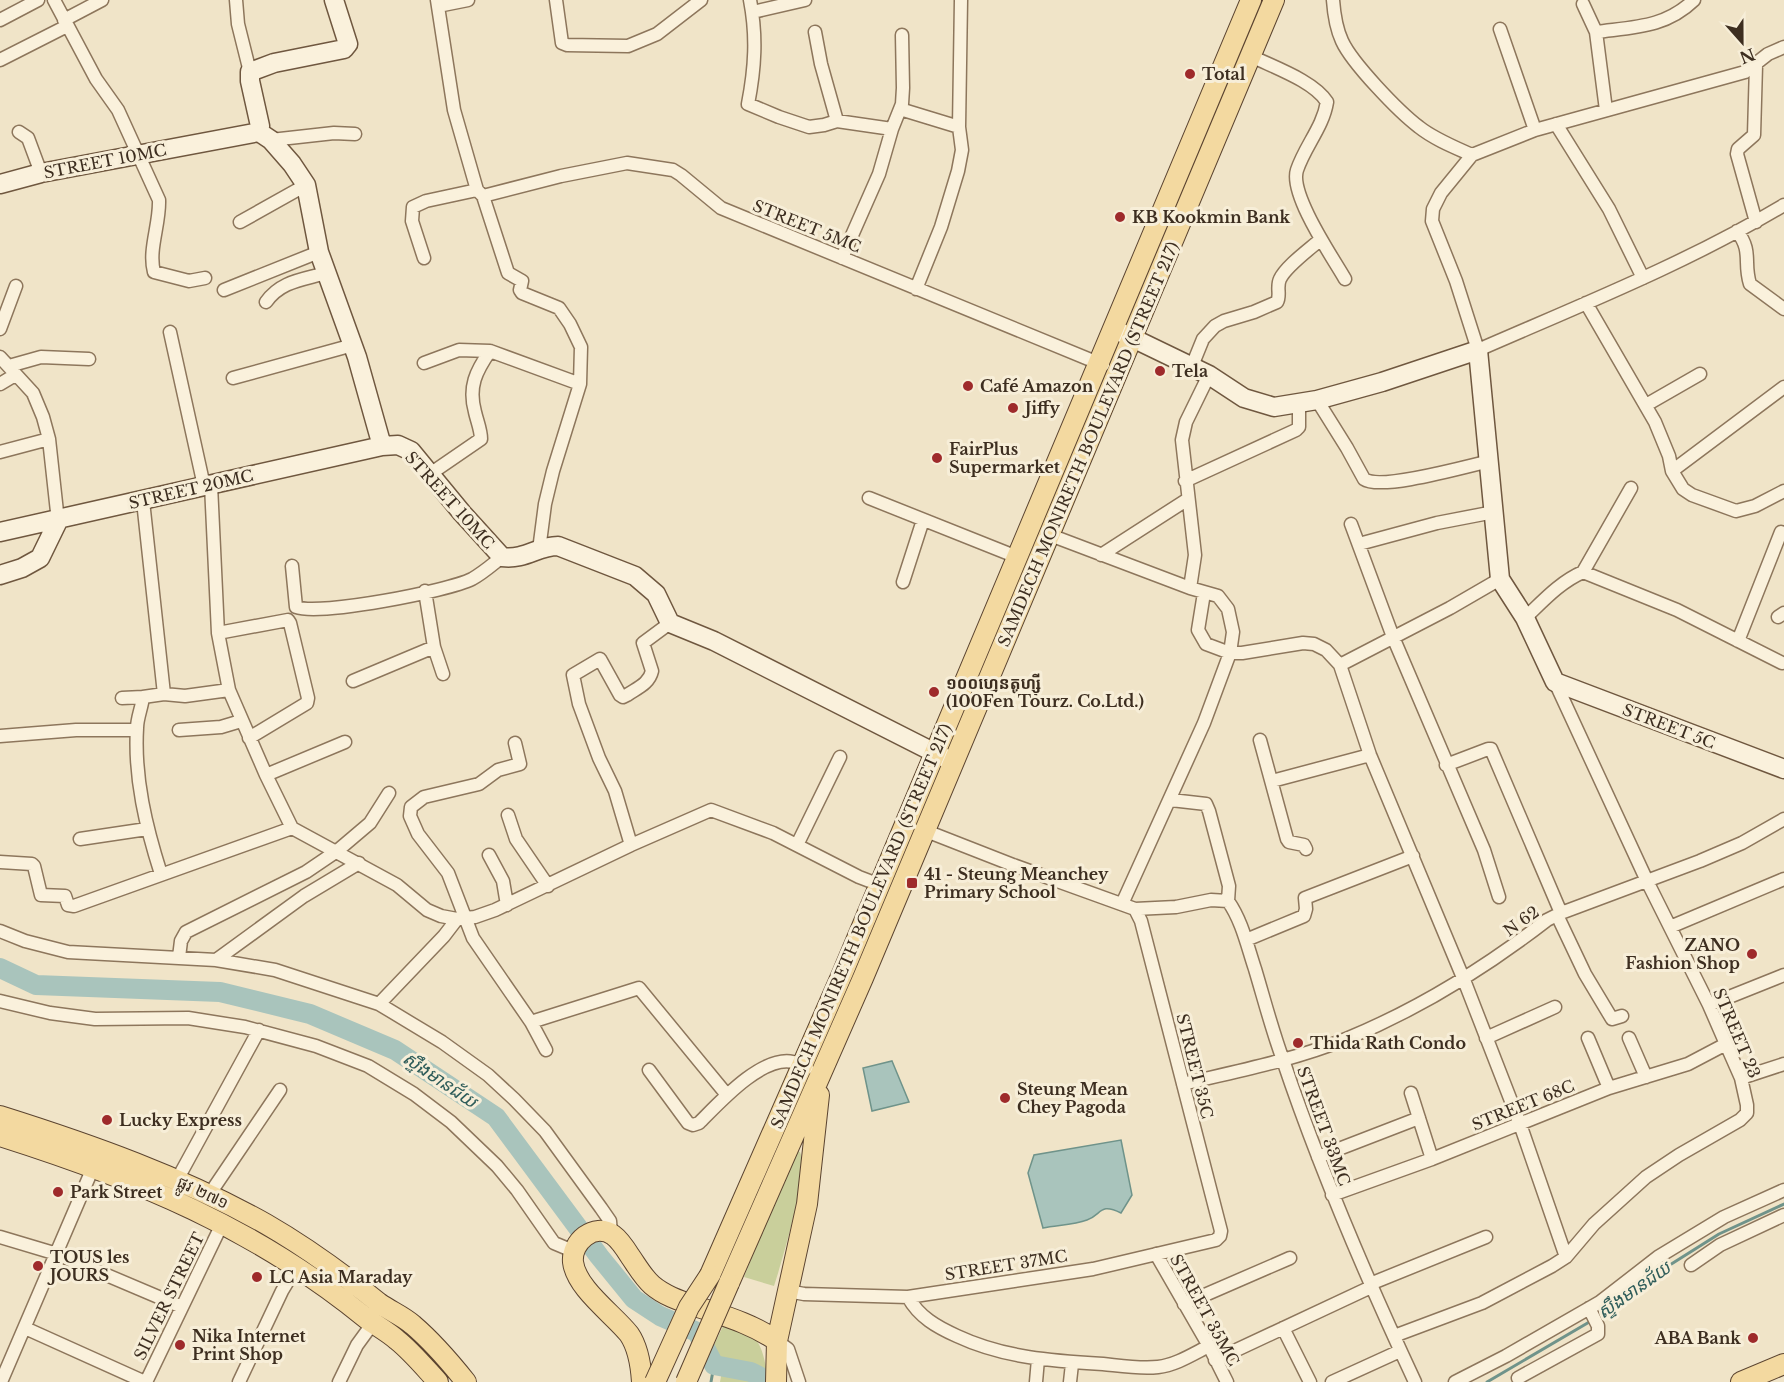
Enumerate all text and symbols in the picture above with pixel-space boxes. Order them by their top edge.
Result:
north arrow [1712,12,1772,72]
text: N [1737,44,1758,68]
place label: Total [1202,64,1246,84]
marker: Total [1183,67,1197,81]
street label: STREET 10MC [42,139,168,183]
street label: STREET 5MC [750,195,864,257]
place label: KB Kookmin Bank [1132,207,1291,227]
marker: KB Kookmin Bank [1113,210,1127,224]
street label: SAMDECH MONIRETH BOULEVARD (STREET 217) [993,239,1183,649]
place label: Tela [1172,361,1208,381]
marker: Tela [1153,364,1167,378]
place label: Café Amazon [980,376,1094,396]
marker: Café Amazon [961,379,975,393]
place label: Jiffy [1022,398,1060,418]
marker: Jiffy [1006,401,1020,415]
place label: FairPlus Supermarket [949,439,1061,477]
street label: STREET 10MC [401,447,499,553]
marker: FairPlus Supermarket [930,451,944,465]
street label: STREET 20MC [127,465,255,513]
place label: ១០០ហ្វេនតូហ្ស៊ី (100Fen Tourz. Co.Ltd.) [946,673,1144,711]
marker: ១០០ហ្វេនតូហ្ស៊ី (100Fen Tourz. Co.Ltd.) [927,685,941,699]
street label: STREET 5C [1620,699,1718,753]
street label: SAMDECH MONIRETH BOULEVARD (STREET 217) [766,721,956,1131]
place label: 41 - Steung Meanchey Primary School [924,864,1109,902]
marker: 41 - Steung Meanchey Primary School [905,876,919,890]
street label: N 62 [1499,901,1543,941]
place label: ZANO Fashion Shop [1625,935,1740,973]
marker: ZANO Fashion Shop [1745,947,1759,961]
street label: STREET 23 [1709,985,1765,1081]
street label: STREET 35C [1172,1011,1218,1121]
place label: Thida Rath Condo [1310,1033,1466,1053]
marker: Thida Rath Condo [1291,1036,1305,1050]
water label: ស្ទឹងមានជ័យ [398,1047,483,1114]
street label: STREET 33MC [1293,1064,1355,1188]
street label: STREET 68C [1469,1075,1577,1135]
place label: Steung Mean Chey Pagoda [1017,1079,1128,1117]
marker: Steung Mean Chey Pagoda [998,1091,1012,1105]
place label: Lucky Express [119,1110,242,1130]
marker: Lucky Express [100,1113,114,1127]
street label: ផ្លូវ ២៧១ [172,1171,232,1217]
place label: Park Street [70,1182,163,1202]
marker: Park Street [51,1185,65,1199]
street label: SILVER STREET [129,1229,209,1363]
street label: STREET 37MC [943,1245,1069,1285]
place label: TOUS les JOURS [47,1247,130,1285]
street label: STREET 35MC [1166,1251,1244,1369]
water label: ស្ទឹងមានជ័យ [1593,1255,1677,1324]
marker: TOUS les JOURS [31,1259,45,1273]
place label: LC Asia Maraday [269,1267,413,1287]
marker: LC Asia Maraday [250,1270,264,1284]
place label: Nika Internet Print Shop [192,1326,307,1364]
place label: ABA Bank [1654,1328,1741,1348]
marker: ABA Bank [1746,1331,1760,1345]
marker: Nika Internet Print Shop [173,1338,187,1352]

